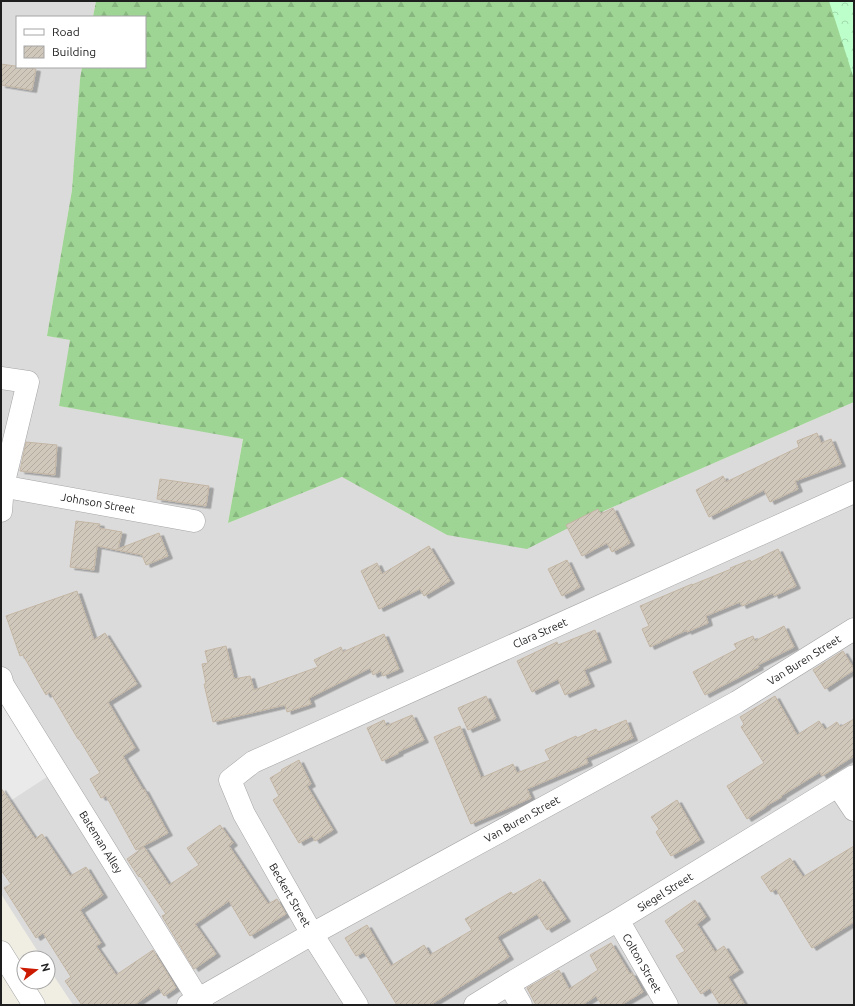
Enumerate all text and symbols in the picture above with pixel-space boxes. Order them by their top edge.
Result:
legend [16,16,146,68]
text: Road [52,25,80,38]
text: Building [52,45,96,58]
street label: Johnson Street [60,491,137,516]
street label: Clara Street [511,615,570,650]
street label: Van Buren Street [765,632,843,687]
street label: Van Buren Street [482,793,562,845]
street label: Bateman Alley [77,809,125,876]
street label: Beckert Street [267,861,313,929]
street label: Siegel Street [635,870,695,914]
street label: Colton Street [620,931,664,995]
north arrow [16,950,56,990]
text: N [39,962,53,973]

